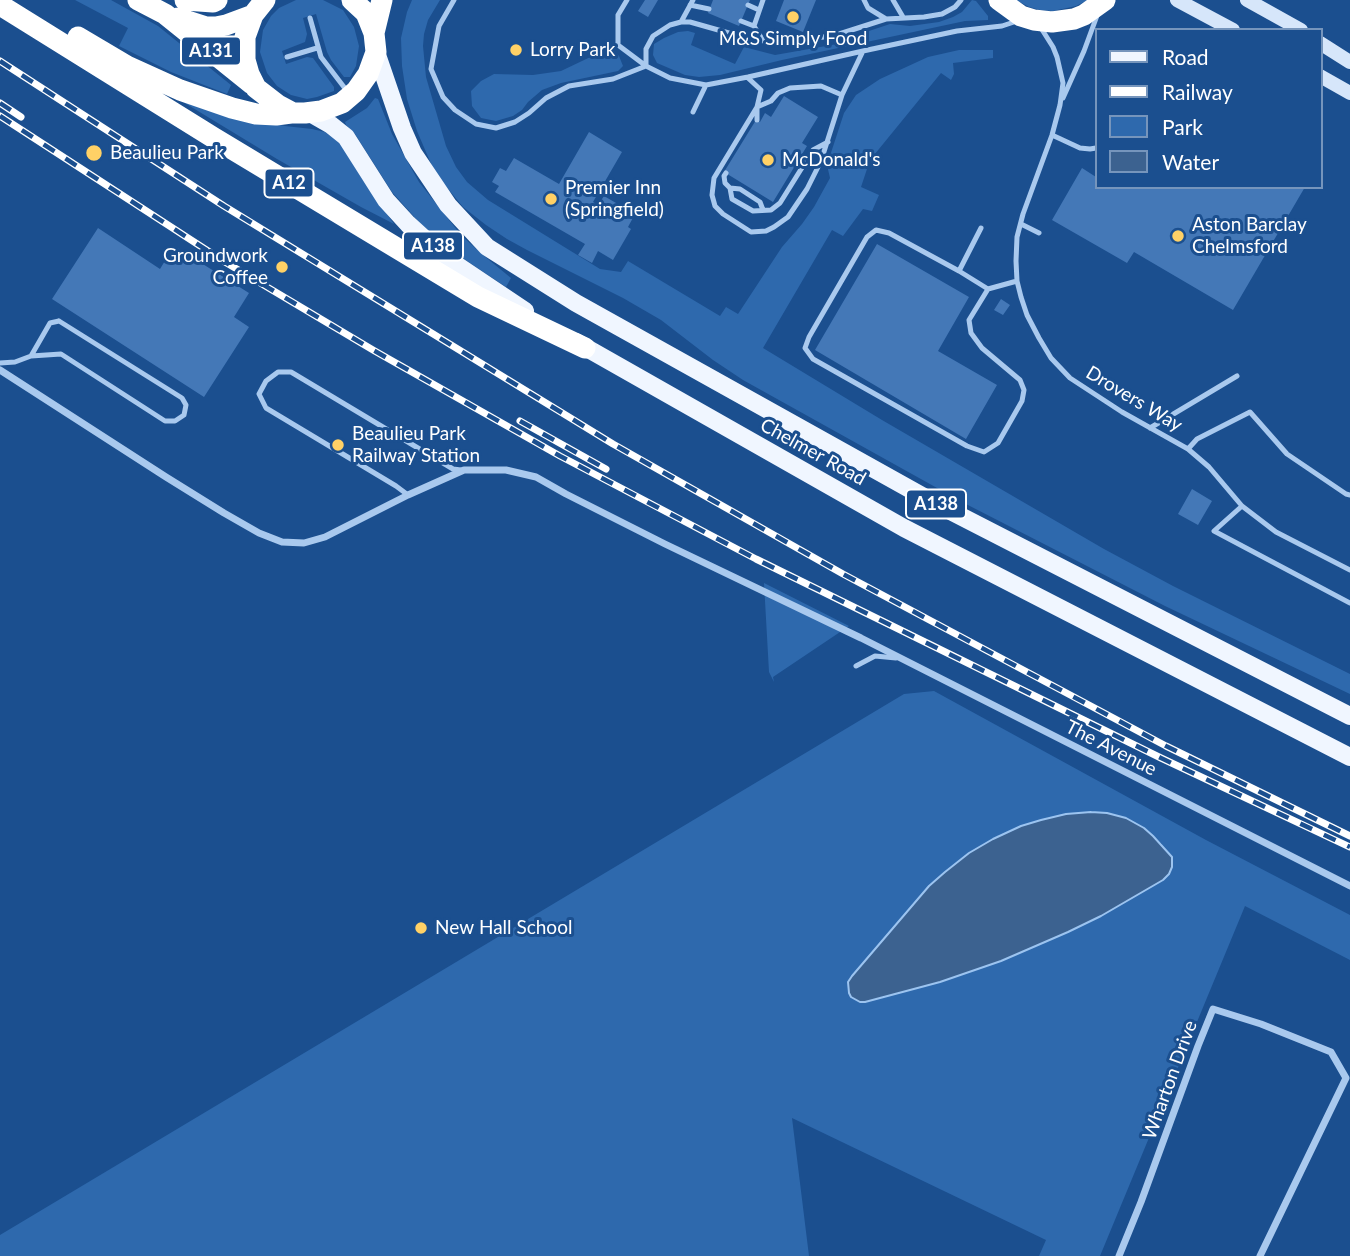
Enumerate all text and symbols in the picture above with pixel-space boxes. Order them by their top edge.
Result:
marker: M&S Simply Food [785,9,801,25]
place label: M&S Simply Food [719,28,867,50]
legend [1094,28,1322,189]
road number: A131 [181,36,241,66]
place label: Lorry Park [530,39,615,61]
marker: Lorry Park [508,42,524,58]
text: Road [1162,44,1209,69]
text: Railway [1162,79,1233,104]
text: Park [1162,114,1203,139]
place label: Beaulieu Park [110,142,224,164]
marker: Beaulieu Park [84,143,104,163]
place label: McDonald's [782,149,881,171]
text: Water [1162,149,1219,174]
marker: McDonald's [760,152,776,168]
road number: A12 [264,168,314,198]
place label: Premier Inn (Springfield) [565,177,664,221]
marker: Premier Inn (Springfield) [543,191,559,207]
place label: Aston Barclay Chelmsford [1192,214,1307,258]
marker: Aston Barclay Chelmsford [1170,228,1186,244]
road number: A138 [403,232,463,260]
place label: Groundwork Coffee [163,245,268,289]
marker: Groundwork Coffee [274,259,290,275]
street label: Drovers Way [1082,361,1186,437]
street label: Chelmer Road [756,414,870,490]
place label: Beaulieu Park Railway Station [352,423,480,467]
marker: Beaulieu Park Railway Station [330,437,346,453]
road number: A138 [906,490,966,518]
street label: The Avenue [1062,715,1160,781]
place label: New Hall School [435,917,572,939]
marker: New Hall School [413,920,429,936]
street label: Wharton Drive [1138,1017,1202,1143]

